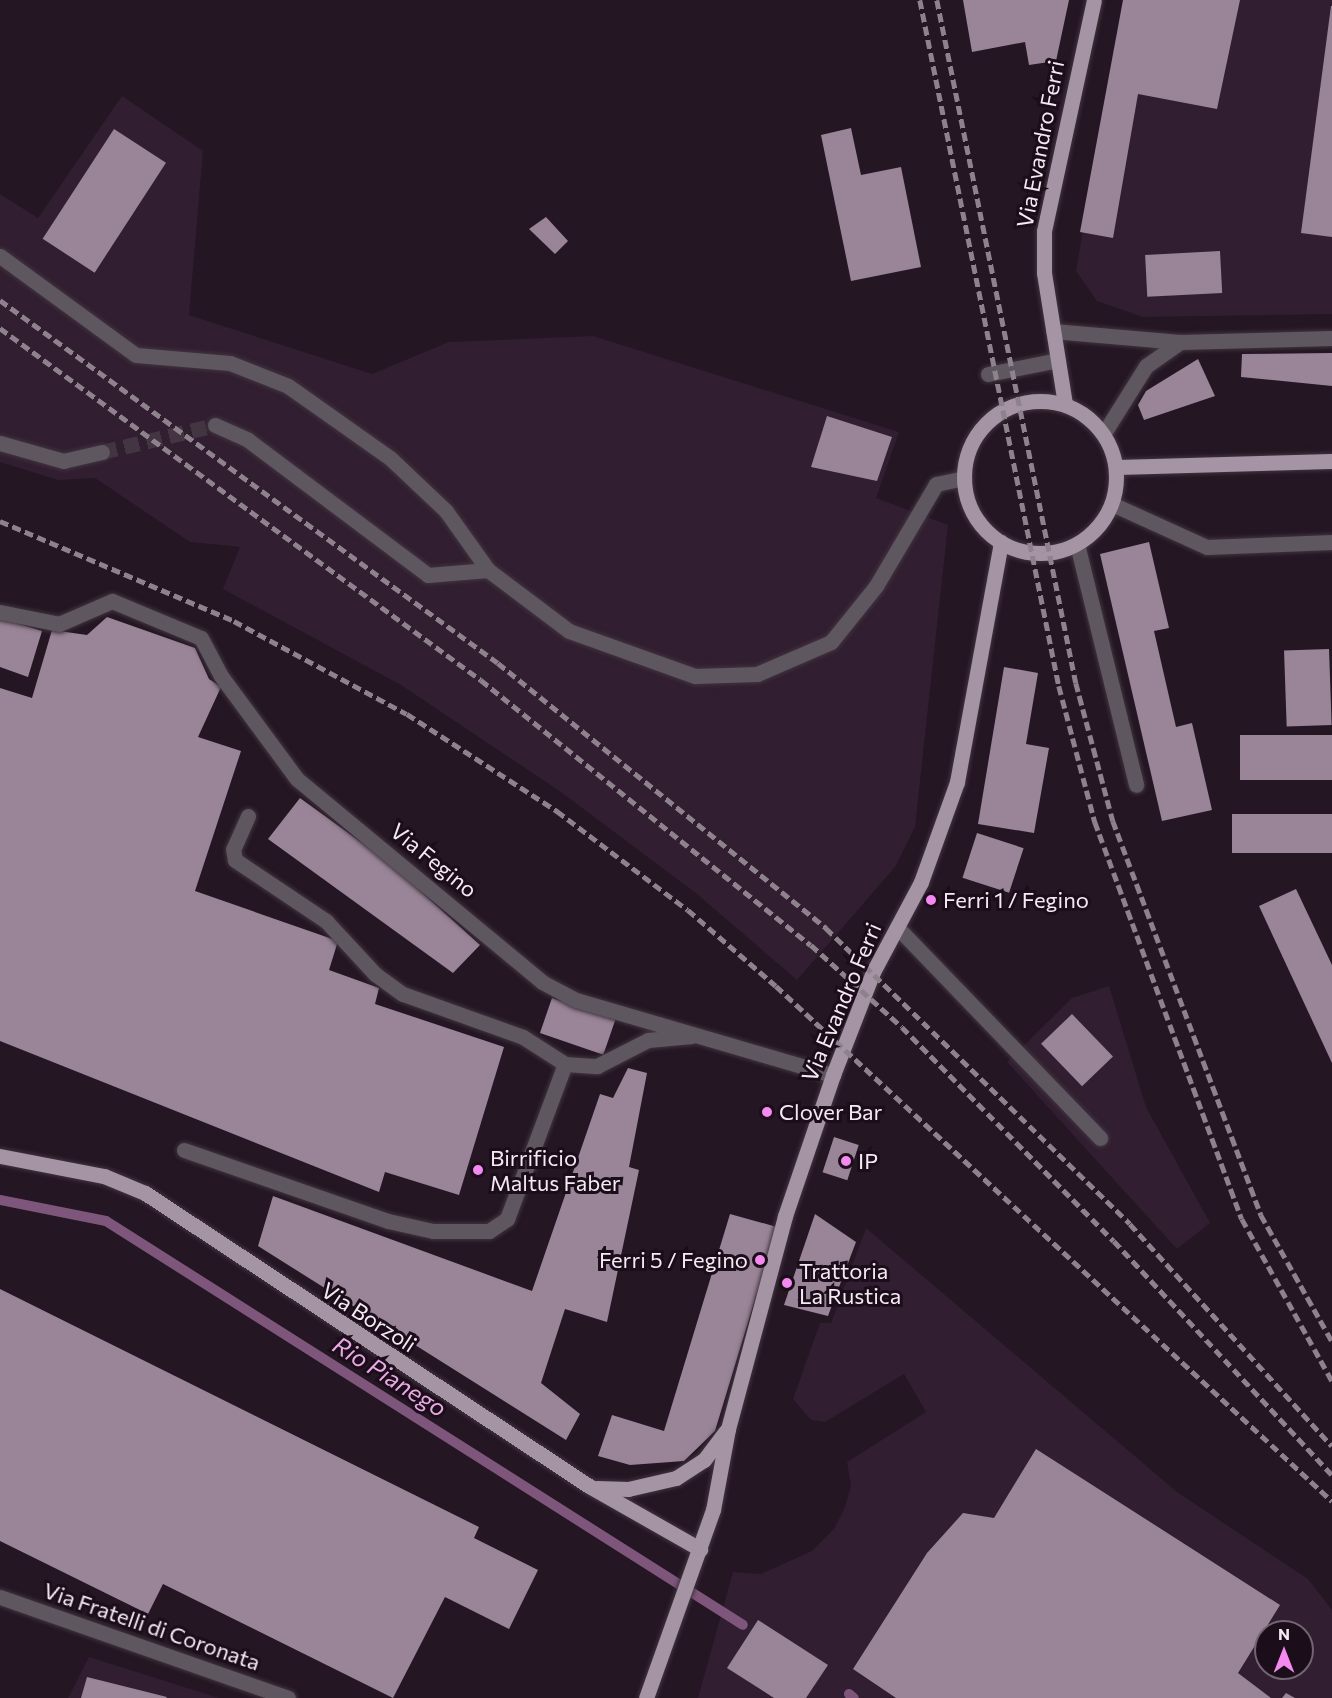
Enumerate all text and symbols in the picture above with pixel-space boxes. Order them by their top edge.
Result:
street label: Via Evandro Ferri [1011,58,1069,230]
street label: Via Fegino [385,817,483,903]
place label: Ferri 1 / Fegino [943,887,1089,913]
marker: Ferri 1 / Fegino [924,893,938,907]
street label: Via Evandro Ferri [796,919,886,1085]
place label: Clover Bar [779,1099,882,1125]
marker: Clover Bar [760,1105,774,1119]
place label: Birrificio Maltus Faber [490,1144,621,1196]
place label: IP [858,1148,878,1174]
marker: IP [839,1154,853,1168]
marker: Birrificio Maltus Faber [471,1163,485,1177]
place label: Ferri 5 / Fegino [599,1247,748,1273]
marker: Ferri 5 / Fegino [753,1253,767,1267]
place label: Trattoria La Rustica [799,1257,901,1308]
marker: Trattoria La Rustica [780,1276,794,1290]
street label: Via Borzoli [317,1277,421,1357]
water label: Rio Pianego [328,1330,452,1422]
street label: Via Fratelli di Coronata [40,1577,264,1675]
north arrow [1254,1620,1314,1680]
text: N [1278,1624,1290,1643]

